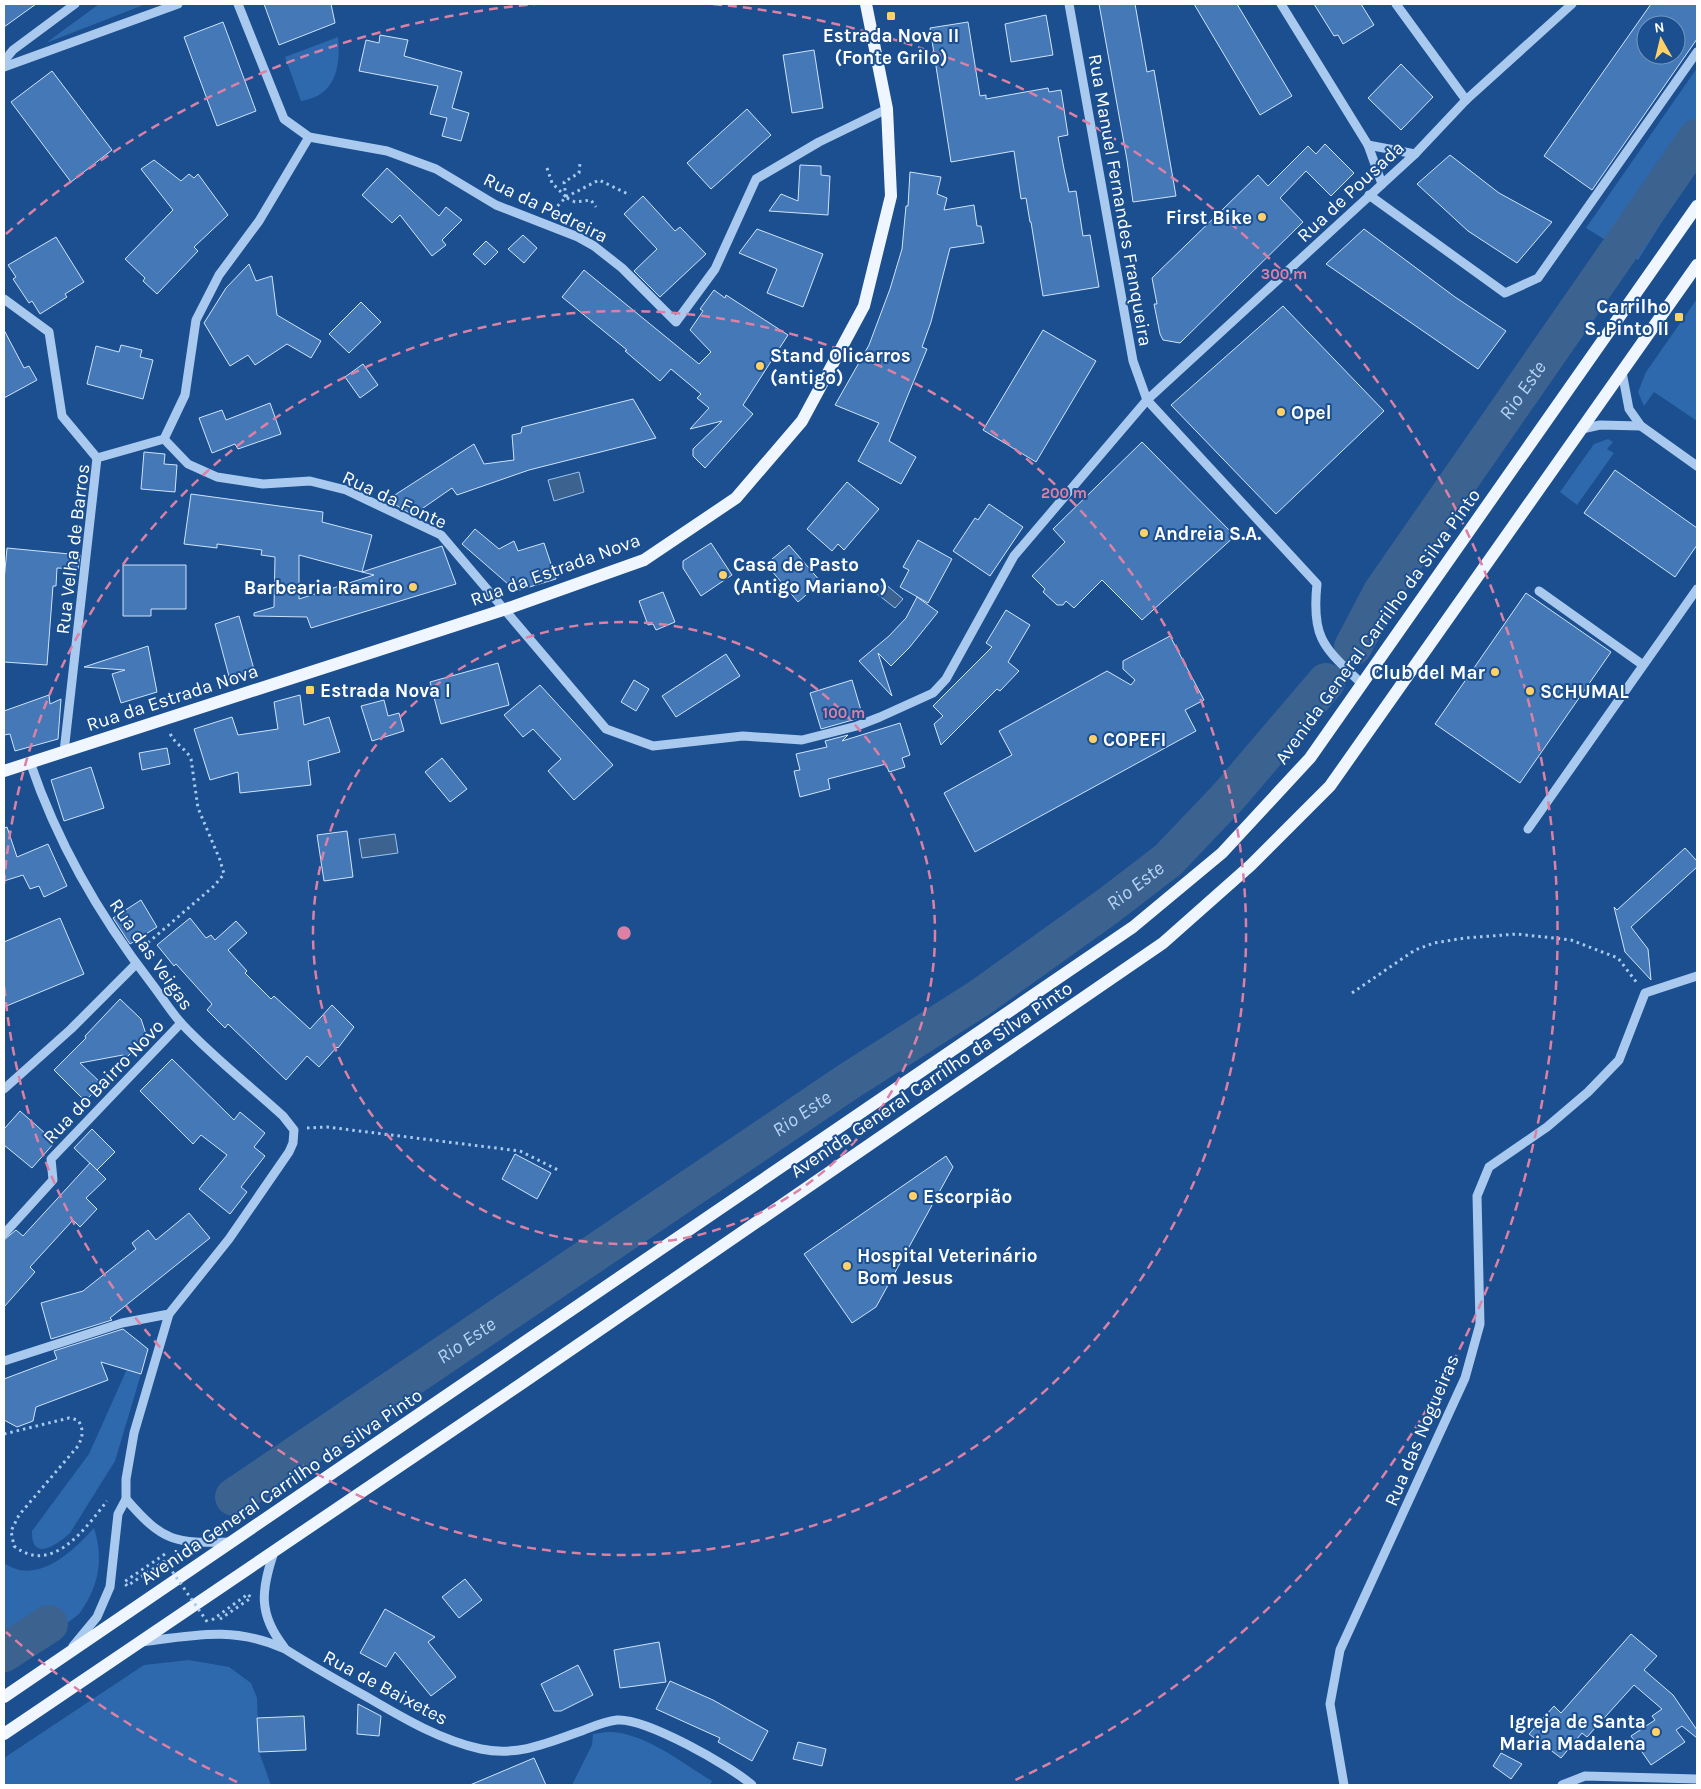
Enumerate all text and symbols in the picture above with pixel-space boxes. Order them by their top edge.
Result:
marker: Estrada Nova II (Fonte Grilo) [885,10,897,22]
north arrow [1636,15,1686,65]
text: N [1653,19,1665,37]
place label: Estrada Nova II (Fonte Grilo) [823,25,959,69]
street label: Rua Manuel Fernandes Franqueira [1083,52,1157,348]
street label: Rua de Pousada [1293,137,1409,247]
street label: Rua da Pedreira [480,168,611,247]
place label: First Bike [1166,207,1252,229]
marker: First Bike [1256,211,1268,223]
text: 300 m [1261,265,1307,283]
place label: Carrilho S. Pinto II [1584,296,1669,340]
marker: Carrilho S. Pinto II [1673,311,1685,323]
place label: Stand Olicarros (antigo) [770,345,911,389]
water label: Rio Este [1494,357,1551,424]
marker: Stand Olicarros (antigo) [754,360,766,372]
place label: Opel [1291,402,1331,424]
marker: Opel [1275,406,1287,418]
street label: Rua Velha de Barros [52,463,94,636]
street label: Rua da Fonte [339,466,450,534]
text: 200 m [1041,484,1087,502]
street label: Avenida General Carrilho da Silva Pinto [1270,485,1485,769]
place label: Andreia S.A. [1154,523,1261,545]
marker: Andreia S.A. [1138,527,1150,539]
street label: Rua da Estrada Nova [467,529,643,611]
place label: Casa de Pasto (Antigo Mariano) [733,554,887,598]
marker: Casa de Pasto (Antigo Mariano) [717,569,729,581]
place label: Barbearia Ramiro [244,577,403,599]
marker: Barbearia Ramiro [407,581,419,593]
street label: Rua da Estrada Nova [84,660,261,736]
place label: Club del Mar [1371,662,1486,684]
marker: Club del Mar [1489,666,1501,678]
place label: Estrada Nova I [320,680,451,702]
place label: SCHUMAL [1540,681,1629,703]
marker: Estrada Nova I [304,684,316,696]
marker: SCHUMAL [1524,685,1536,697]
text: 100 m [823,704,865,722]
place label: COPEFI [1103,729,1166,751]
marker: COPEFI [1087,733,1099,745]
water label: Rio Este [1102,857,1168,915]
street label: Rua das Veigas [105,895,198,1015]
centre of rings [615,924,633,942]
street label: Avenida General Carrilho da Silva Pinto [786,977,1077,1183]
street label: Rua do Bairro Novo [39,1015,169,1148]
water label: Rio Este [768,1086,836,1142]
place label: Escorpião [923,1186,1012,1208]
marker: Escorpião [907,1190,919,1202]
place label: Hospital Veterinário Bom Jesus [857,1245,1038,1289]
marker: Hospital Veterinário Bom Jesus [841,1260,853,1272]
water label: Rio Este [432,1312,500,1369]
street label: Rua das Nogueiras [1380,1351,1464,1510]
street label: Avenida General Carrilho da Silva Pinto [136,1384,427,1590]
street label: Rua de Baixetes [319,1646,452,1730]
place label: Igreja de Santa Maria Madalena [1499,1711,1646,1755]
marker: Igreja de Santa Maria Madalena [1650,1726,1662,1738]

